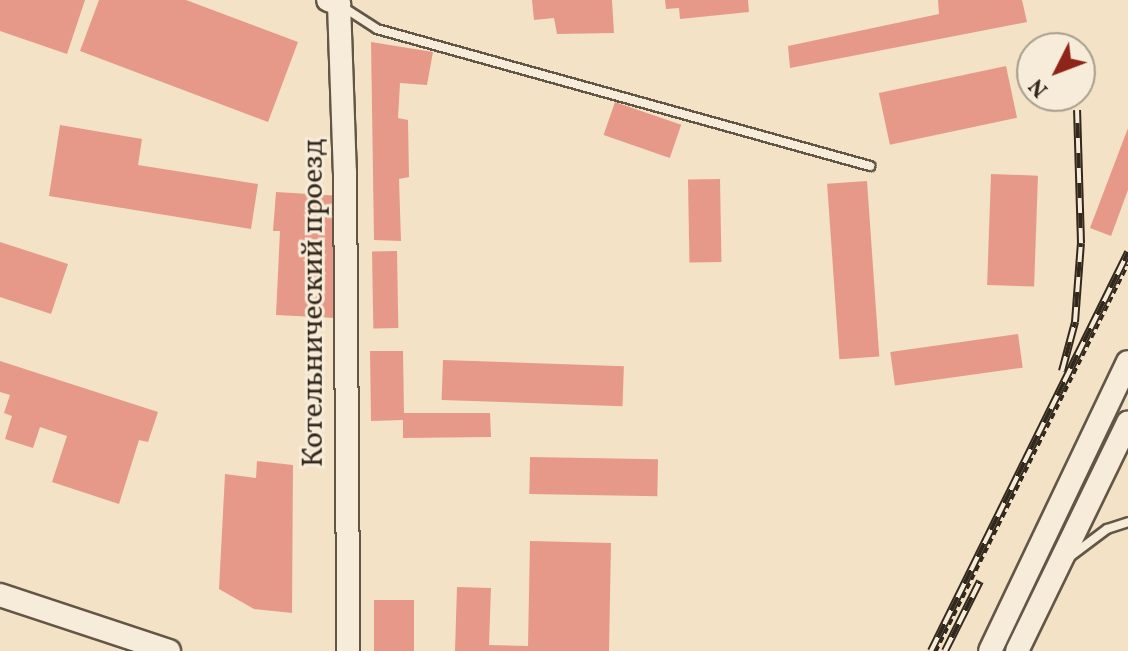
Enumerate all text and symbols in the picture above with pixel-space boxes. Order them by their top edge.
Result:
north arrow [1016,32,1096,112]
text: N [1022,71,1056,103]
street label: Котельнический проезд [296,139,332,467]

